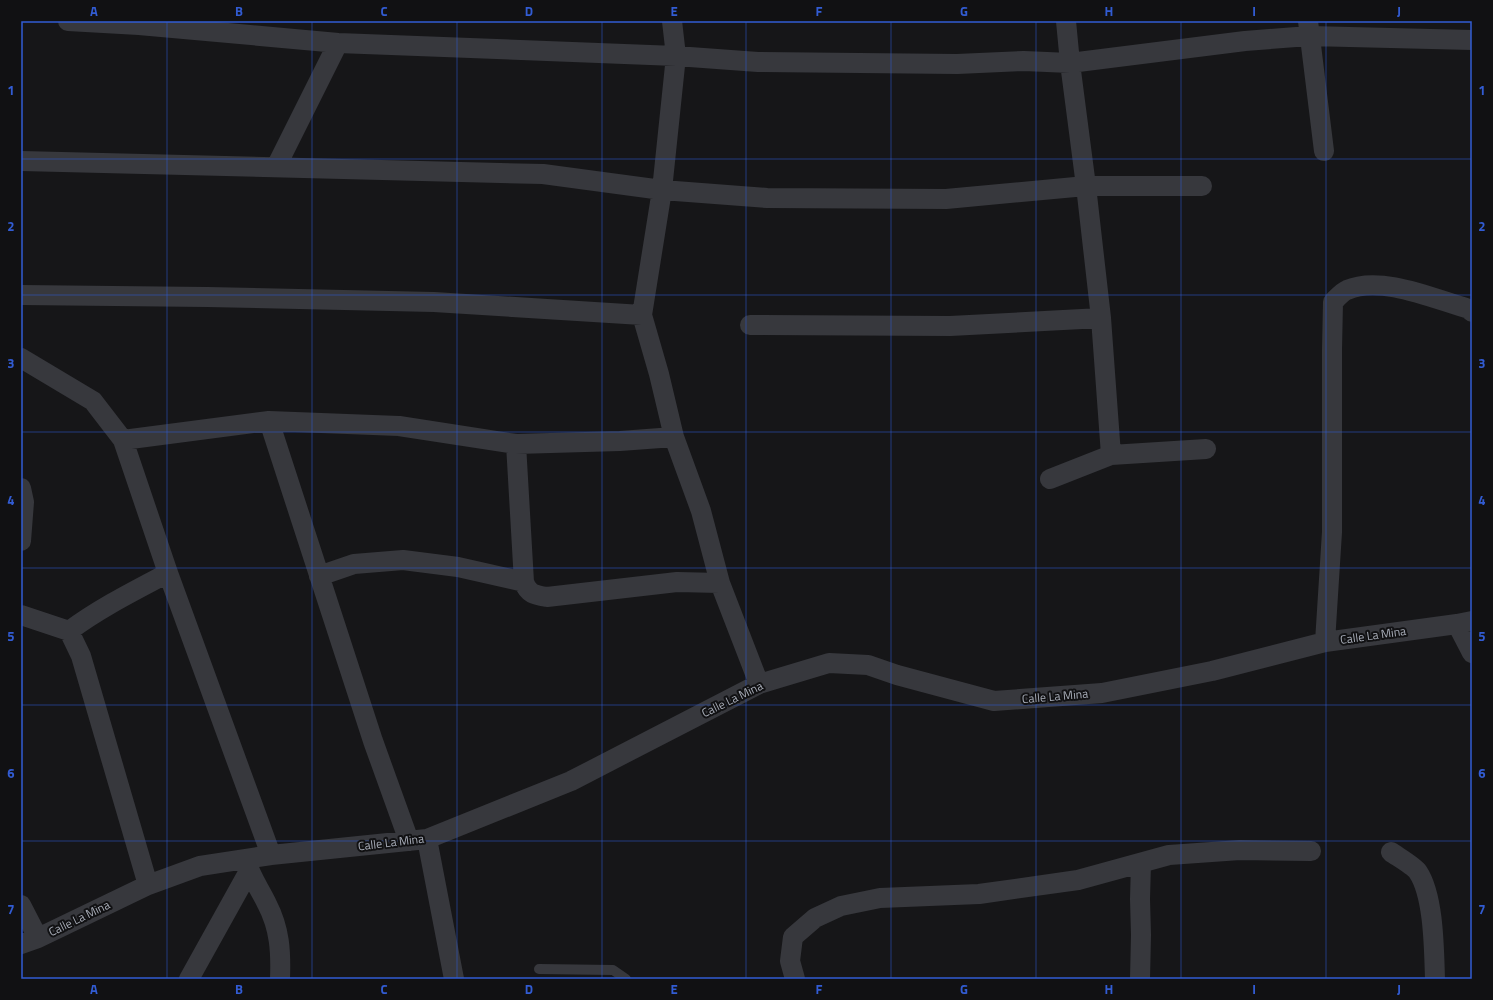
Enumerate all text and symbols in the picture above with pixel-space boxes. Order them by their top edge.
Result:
text: A [90,1,98,21]
text: B [235,1,243,21]
text: C [380,1,388,21]
text: D [525,1,533,21]
text: E [670,1,678,21]
text: F [816,1,823,21]
text: G [960,1,968,21]
text: H [1105,1,1113,21]
text: I [1252,1,1256,21]
text: J [1397,1,1401,21]
text: 1 [7,80,15,100]
text: 1 [1478,80,1486,100]
text: 2 [7,216,15,236]
text: 2 [1478,216,1486,236]
text: 3 [7,353,15,373]
text: 3 [1478,353,1486,373]
text: 4 [7,490,15,510]
text: 4 [1478,490,1486,510]
street label: Calle La Mina [1339,621,1407,649]
text: 5 [7,626,15,646]
text: 5 [1478,626,1486,646]
street label: Calle La Mina [698,676,766,722]
street label: Calle La Mina [1021,684,1089,708]
text: 6 [7,763,15,783]
text: 6 [1478,763,1486,783]
street label: Calle La Mina [357,829,425,855]
street label: Calle La Mina [45,895,113,941]
text: 7 [7,899,15,919]
text: 7 [1478,899,1486,919]
text: A [90,979,98,999]
text: B [235,979,243,999]
text: C [380,979,388,999]
text: D [525,979,533,999]
text: E [670,979,678,999]
text: F [816,979,823,999]
text: G [960,979,968,999]
text: H [1105,979,1113,999]
text: I [1252,979,1256,999]
text: J [1397,979,1401,999]

